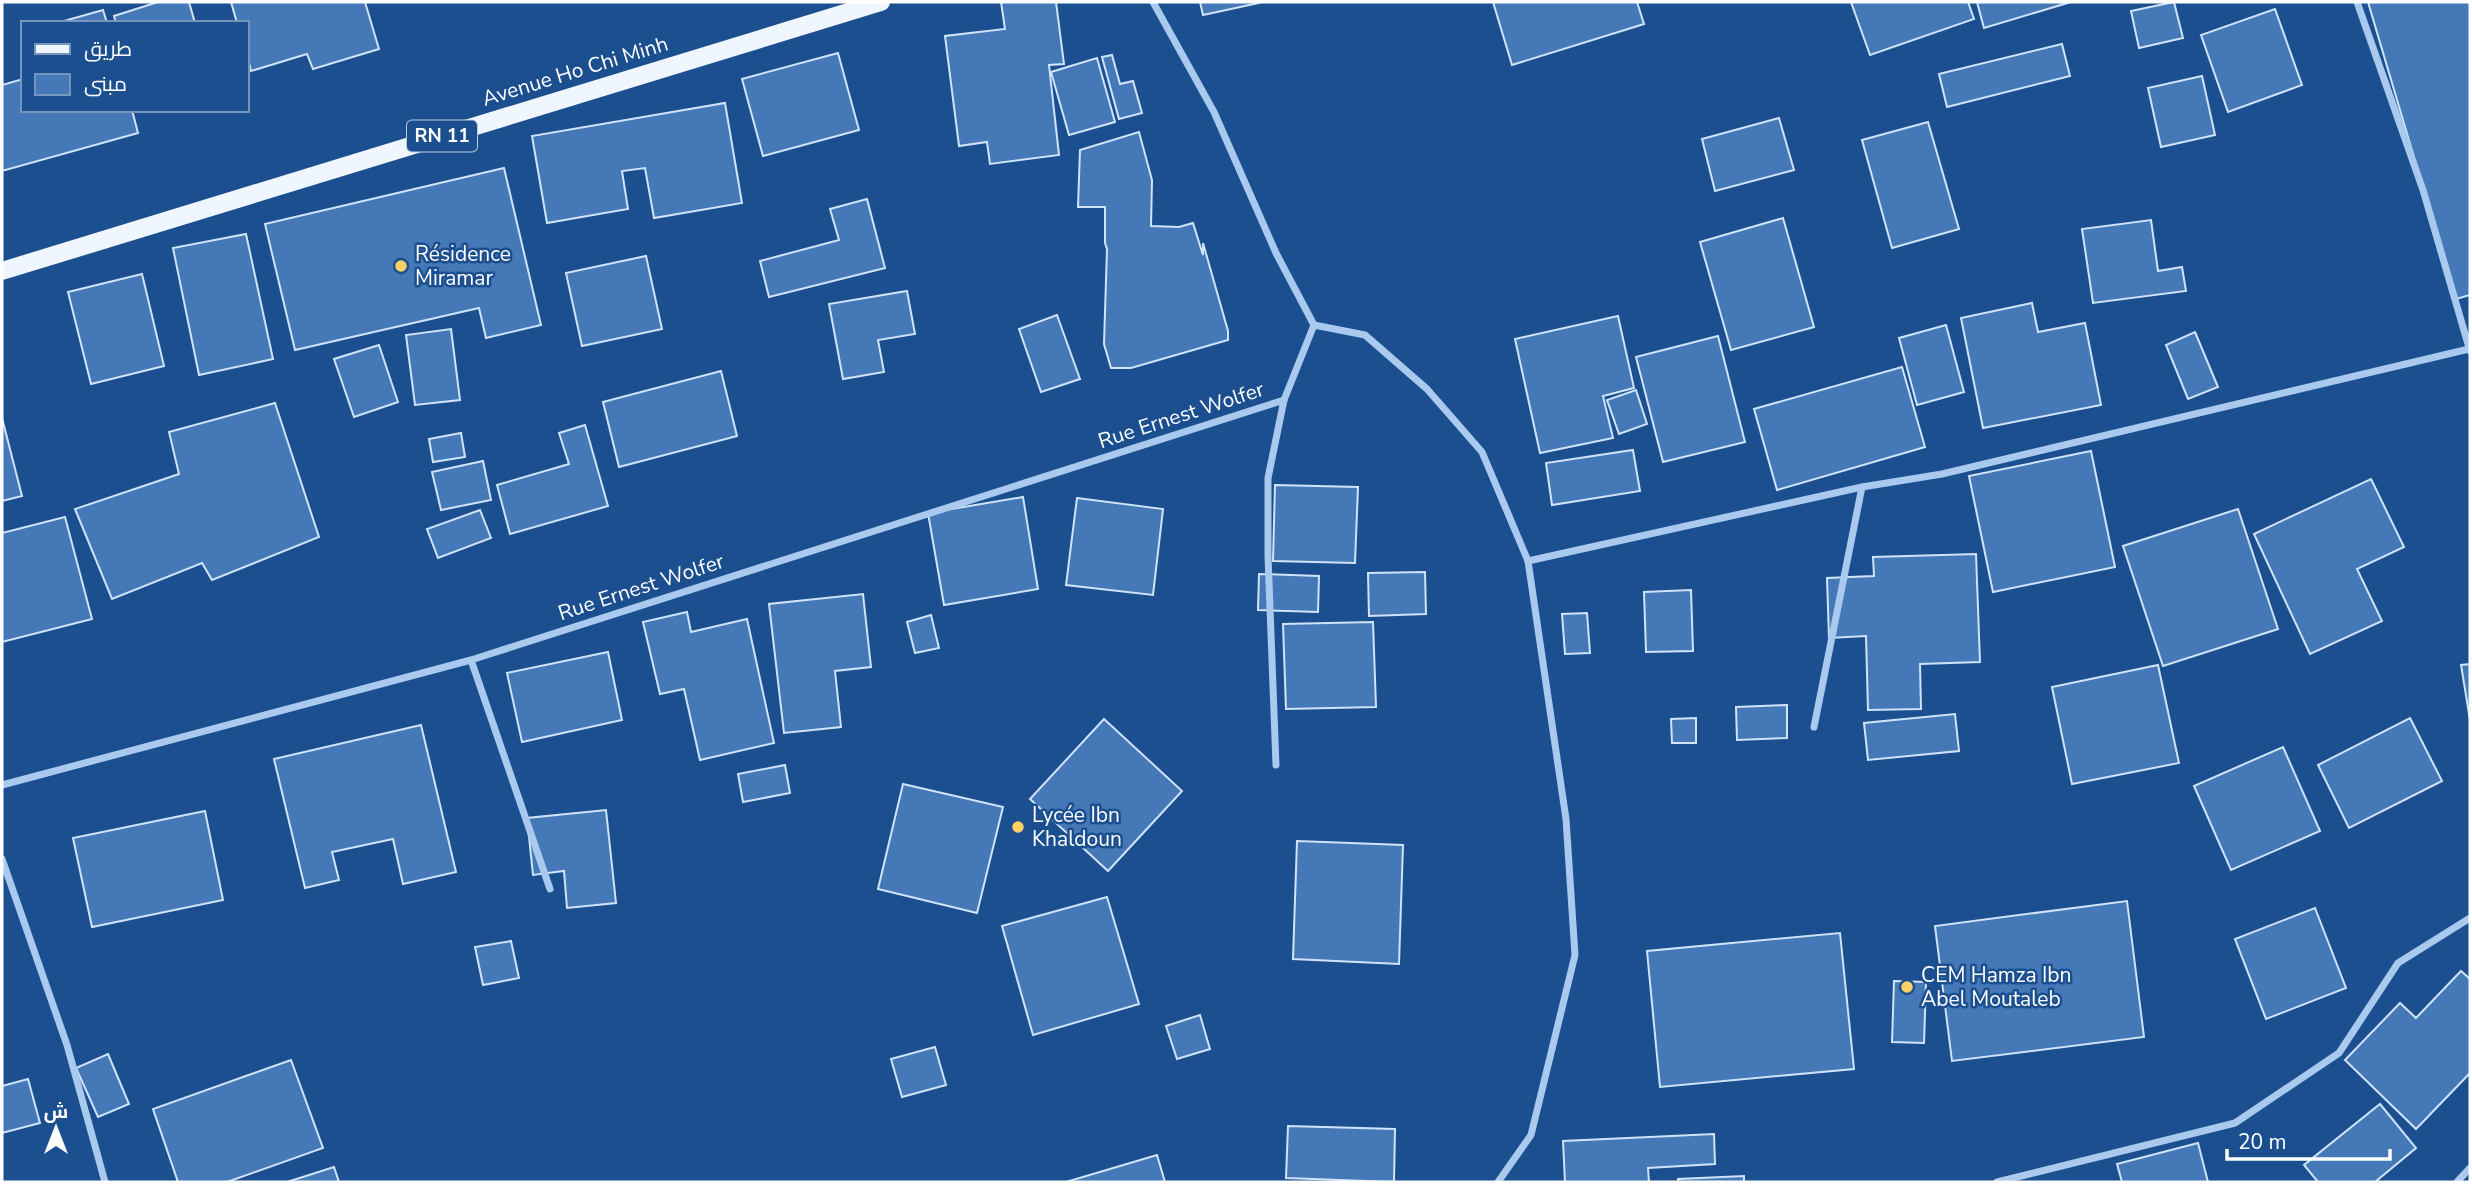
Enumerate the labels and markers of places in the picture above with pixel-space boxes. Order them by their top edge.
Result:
place label: Résidence Miramar [415,240,511,292]
marker: Résidence Miramar [393,258,409,274]
place label: Lycée Ibn Khaldoun [1032,801,1122,853]
marker: Lycée Ibn Khaldoun [1010,819,1026,835]
place label: CEM Hamza Ibn Abel Moutaleb [1921,961,2072,1013]
marker: CEM Hamza Ibn Abel Moutaleb [1899,979,1915,995]

